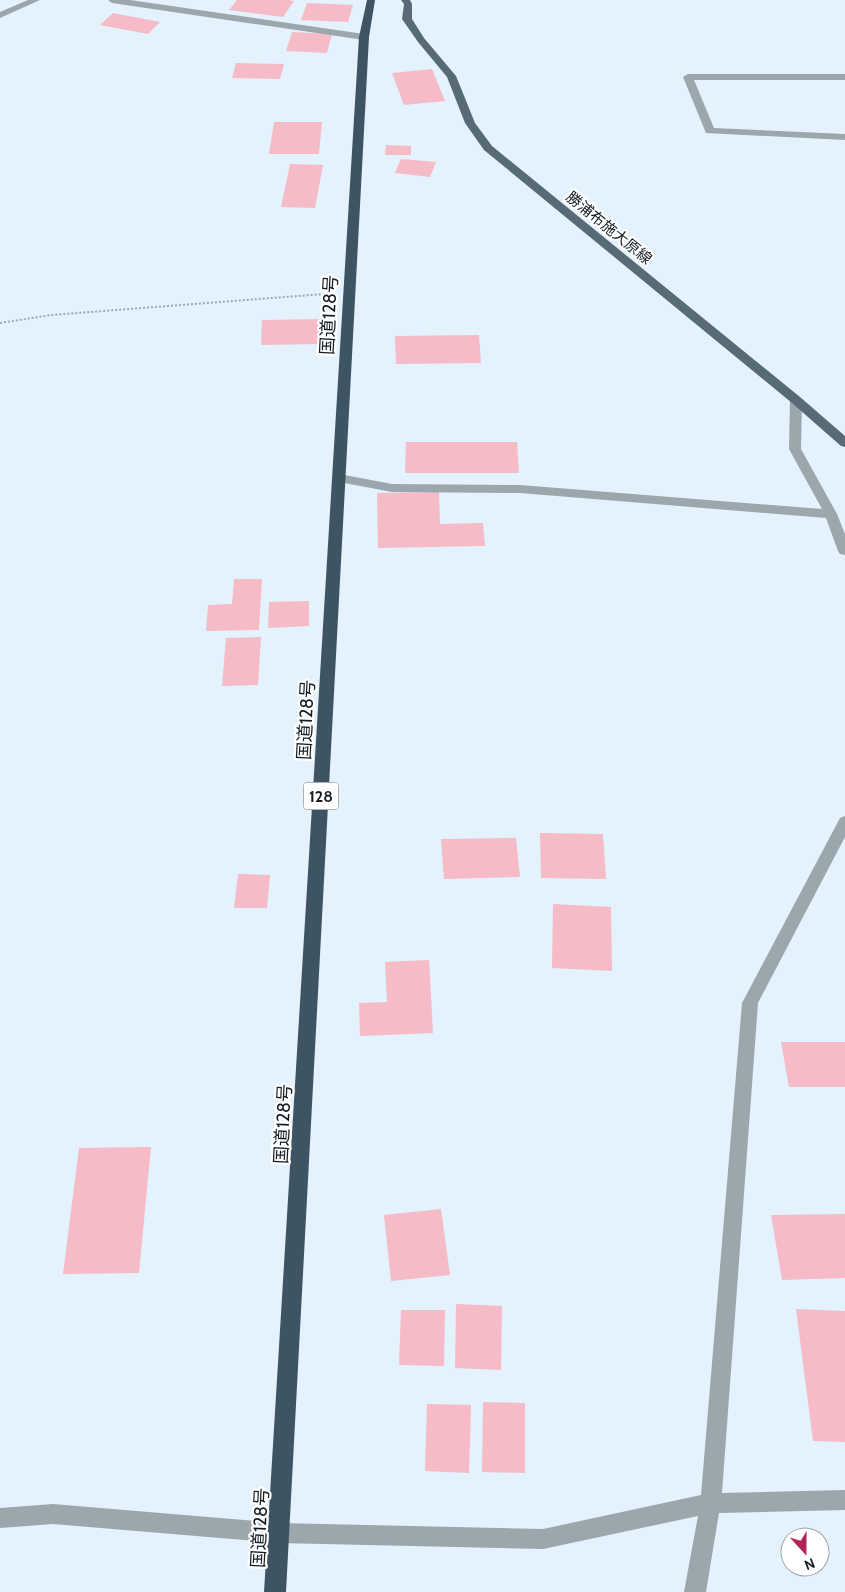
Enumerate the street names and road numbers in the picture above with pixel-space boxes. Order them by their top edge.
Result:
street label: 勝浦布施大原線 [563,188,655,268]
street label: 国道128号 [316,274,342,356]
street label: 国道128号 [293,679,319,761]
road number: 128 [304,782,338,809]
street label: 国道128号 [270,1083,296,1165]
street label: 国道128号 [247,1487,273,1569]

